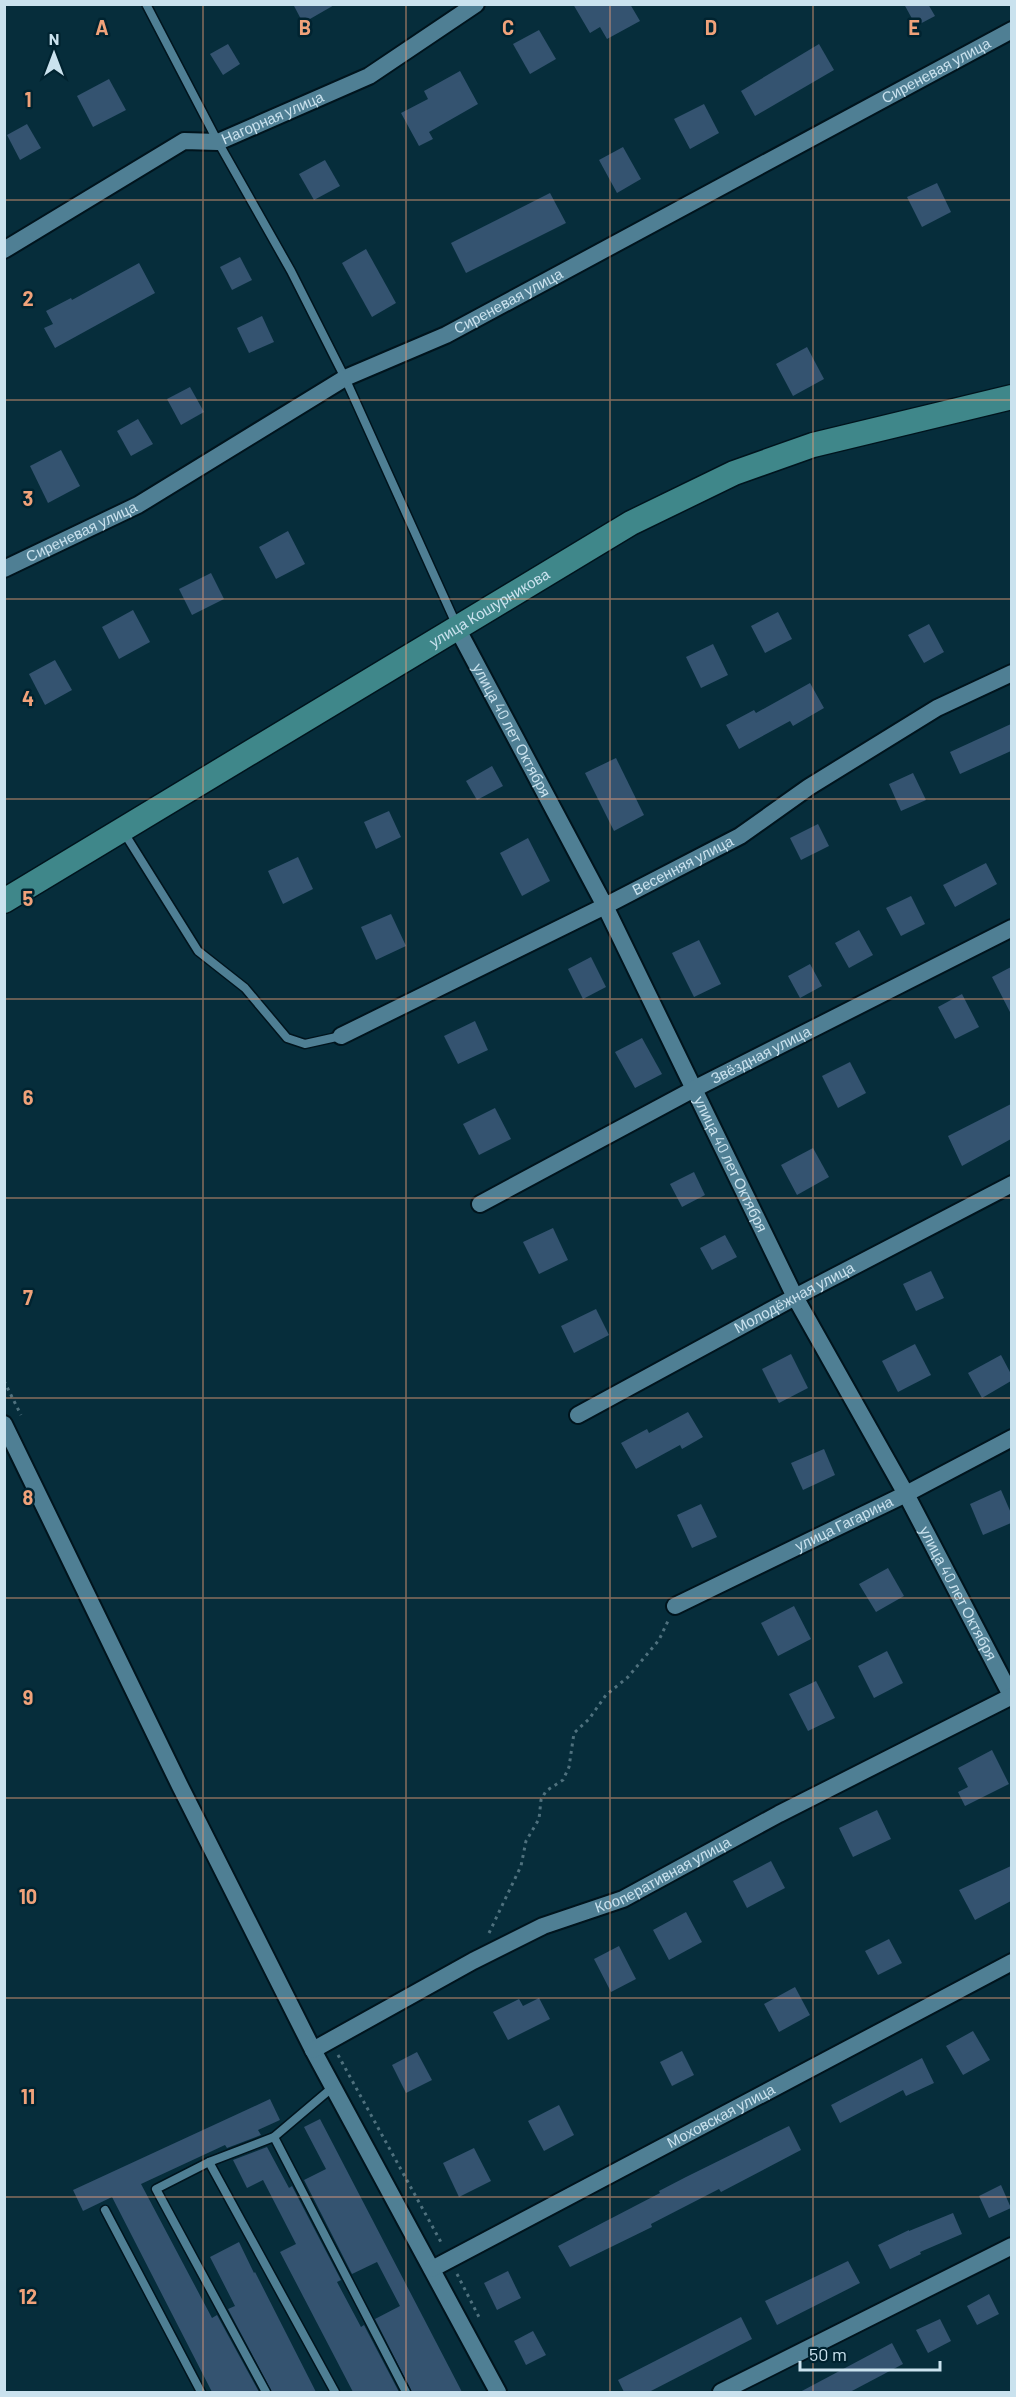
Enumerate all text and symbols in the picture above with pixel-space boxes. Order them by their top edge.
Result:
text: A [95,15,109,39]
text: B [299,15,311,39]
text: C [502,15,514,39]
text: D [705,15,717,39]
text: E [908,15,920,39]
north arrow [24,24,84,84]
text: N [49,29,59,48]
street label: Сиреневая улица [878,33,994,107]
text: 1 [24,87,32,111]
street label: Нагорная улица [218,87,327,148]
street label: Сиреневая улица [450,264,566,337]
text: 2 [22,286,34,310]
text: 3 [23,486,33,510]
street label: Сиреневая улица [23,497,140,565]
street label: улица Кошурникова [426,564,553,650]
street label: улица 40 лет Октября [469,660,555,800]
text: 4 [22,686,34,710]
street label: Весенняя улица [629,831,737,898]
text: 5 [23,886,34,910]
street label: Звёздная улица [707,1021,814,1087]
text: 6 [23,1085,34,1109]
street label: улица 40 лет Октября [691,1093,772,1235]
street label: Молодёжная улица [731,1257,858,1336]
text: 7 [23,1285,33,1309]
text: 8 [23,1485,34,1509]
street label: улица Гагарина [792,1491,896,1554]
street label: улица 40 лет Октября [916,1523,1001,1663]
text: 9 [23,1685,33,1709]
street label: Кооперативная улица [592,1832,734,1916]
text: 10 [19,1884,37,1908]
street label: Моховская улица [664,2079,778,2151]
text: 11 [21,2084,35,2108]
text: 12 [19,2284,37,2308]
scale bar [800,2334,940,2372]
text: 50 m [809,2343,847,2365]

